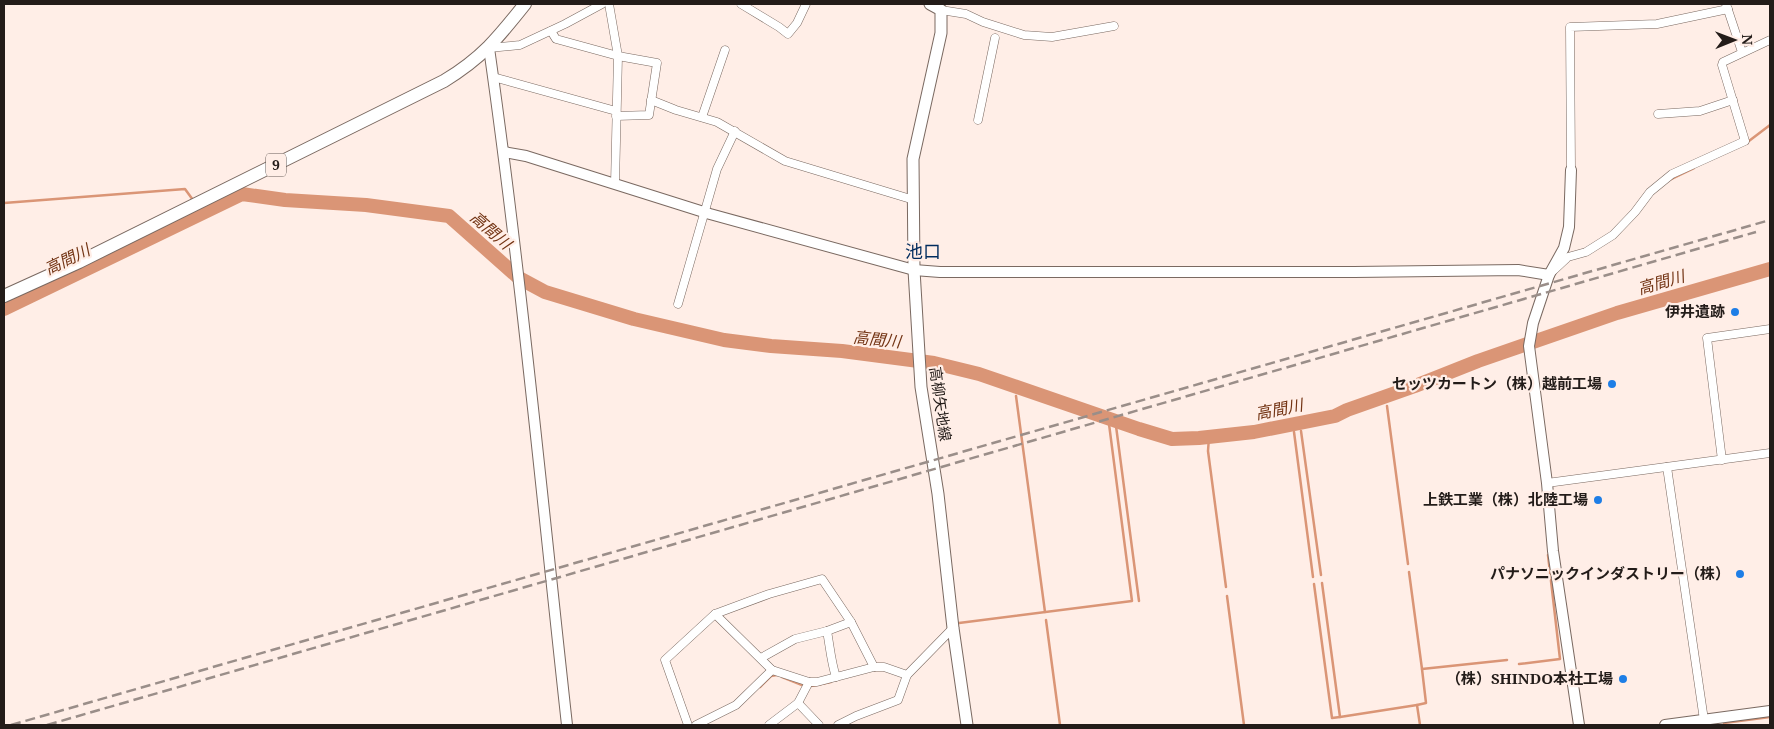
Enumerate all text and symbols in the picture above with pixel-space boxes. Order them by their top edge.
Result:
north arrow [1709,15,1759,65]
text: N [1738,34,1757,45]
road number: 9 [266,154,286,176]
water label: 高間川 [466,206,518,255]
water label: 高間川 [41,238,95,279]
district label: 池口 [905,239,941,263]
water label: 高間川 [1635,264,1689,299]
place label: 伊井遺跡 [1665,301,1725,321]
marker: 伊井遺跡 [1729,306,1741,318]
water label: 高間川 [852,326,904,353]
street label: 高柳矢地線 [926,365,956,442]
place label: セッツカートン（株）越前工場 [1392,373,1602,393]
marker: セッツカートン（株）越前工場 [1606,378,1618,390]
water label: 高間川 [1253,393,1307,424]
place label: 上鉄工業（株）北陸工場 [1423,489,1588,509]
marker: 上鉄工業（株）北陸工場 [1592,494,1604,506]
place label: パナソニックインダストリー（株） [1490,563,1730,583]
marker: パナソニックインダストリー（株） [1734,568,1746,580]
place label: （株）SHINDO本社工場 [1446,668,1613,688]
marker: （株）SHINDO本社工場 [1617,673,1629,685]

